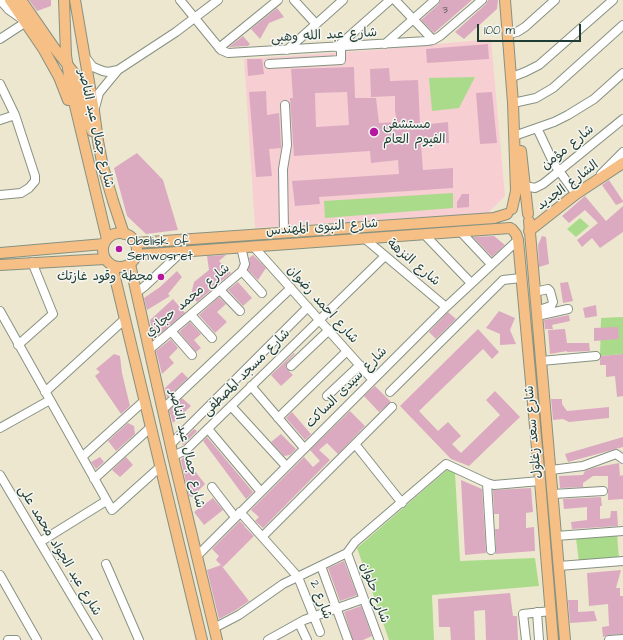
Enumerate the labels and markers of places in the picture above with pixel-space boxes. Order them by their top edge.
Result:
place label: مستشفى الفيوم العام [383,117,445,148]
marker: مستشفى الفيوم العام [368,126,380,138]
place label: Obelisk of Senwosret [127,234,193,265]
marker: Obelisk of Senwosret [114,244,124,254]
place label: محطة وقود غازتك [57,269,153,285]
marker: محطة وقود غازتك [156,272,166,282]

